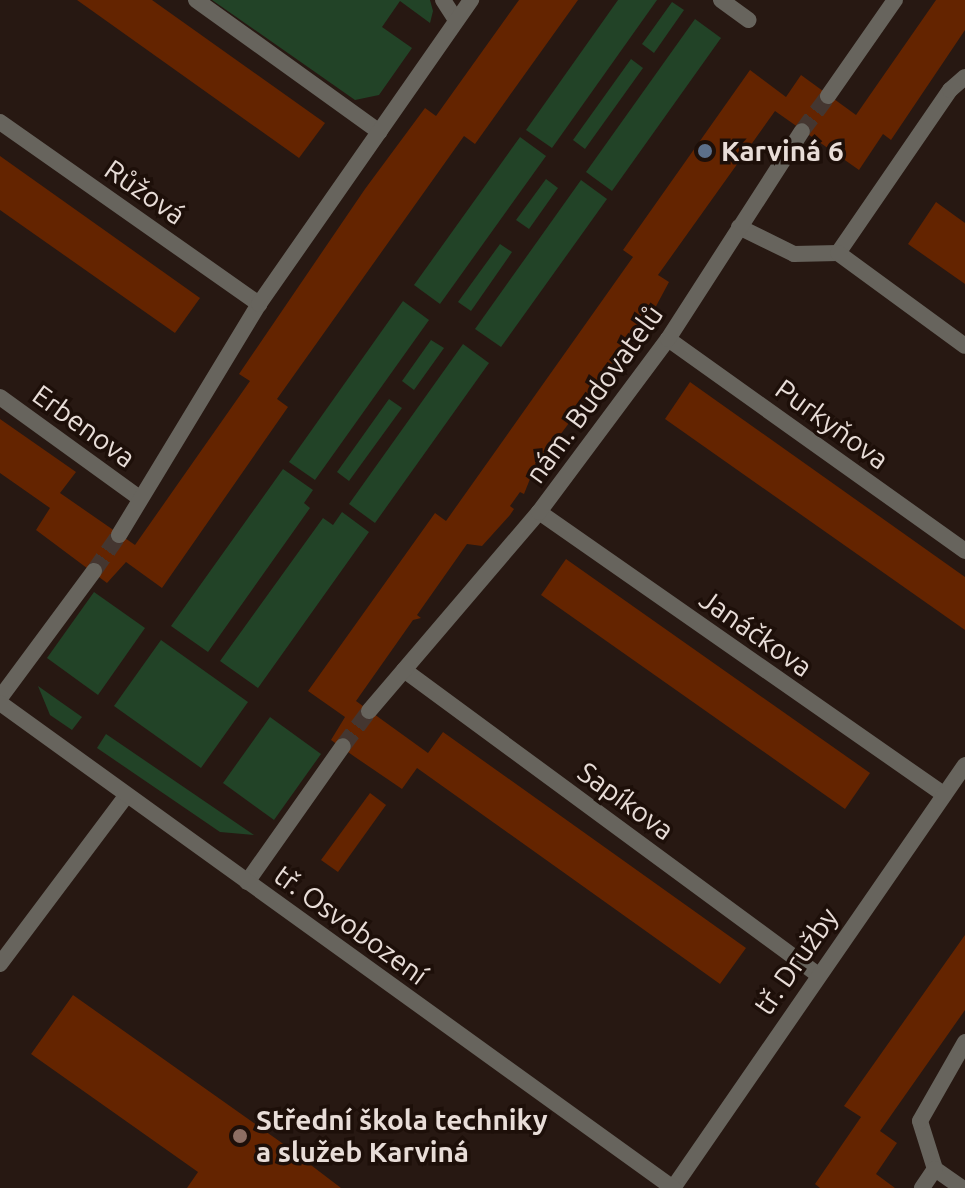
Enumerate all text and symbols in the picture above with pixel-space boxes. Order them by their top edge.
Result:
place label: Karviná 6 [721,134,844,168]
marker: Karviná 6 [696,142,714,160]
street label: Růžová [98,152,192,232]
street label: nám. Budovatelů [518,298,670,490]
street label: Purkyňova [769,372,895,476]
street label: Erbenova [26,378,142,474]
street label: Janáčkova [693,582,819,684]
street label: Sapíkova [572,755,680,847]
street label: tř. Osvobození [268,858,434,992]
street label: tř. Družby [747,901,845,1021]
place label: Střední škola techniky a služeb Karviná [256,1103,548,1169]
marker: Střední škola techniky a služeb Karviná [231,1127,249,1145]

